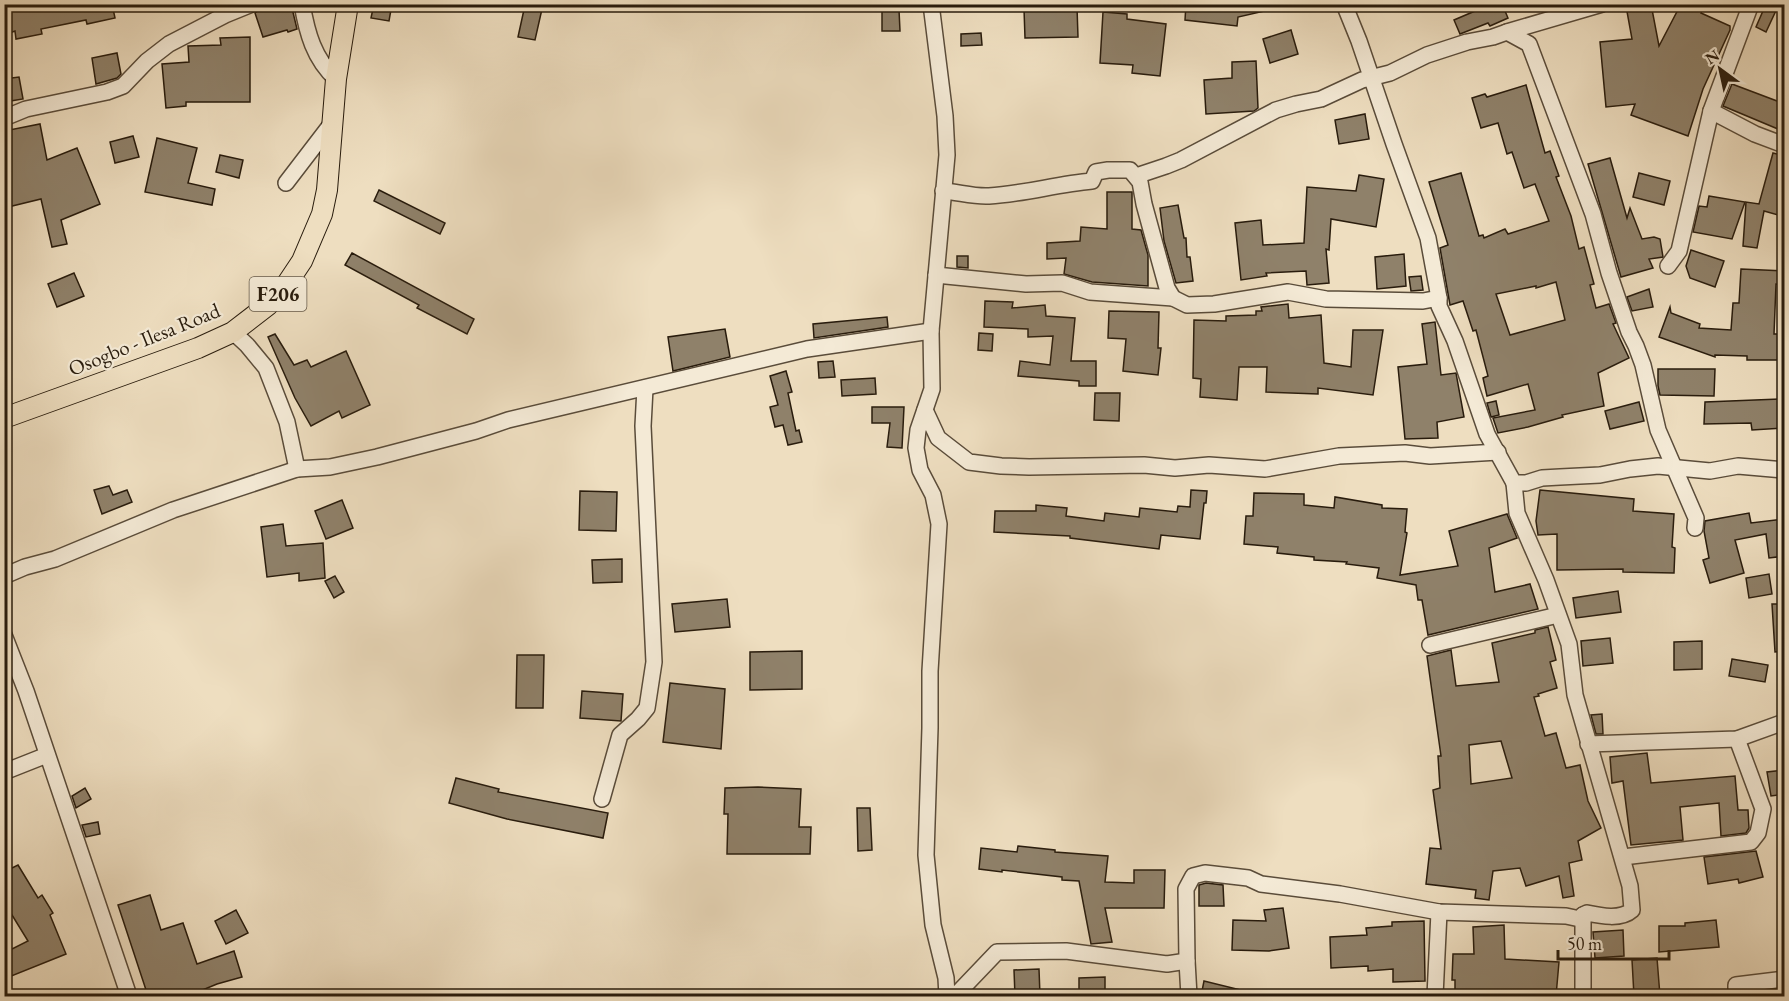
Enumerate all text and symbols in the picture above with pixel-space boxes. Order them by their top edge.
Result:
north arrow [1690,39,1750,99]
text: N [1701,44,1723,69]
road number: F206 [250,277,306,311]
street label: Osogbo - Ilesa Road [64,296,224,382]
scale bar [1558,923,1669,961]
text: 50 m [1567,932,1602,955]

